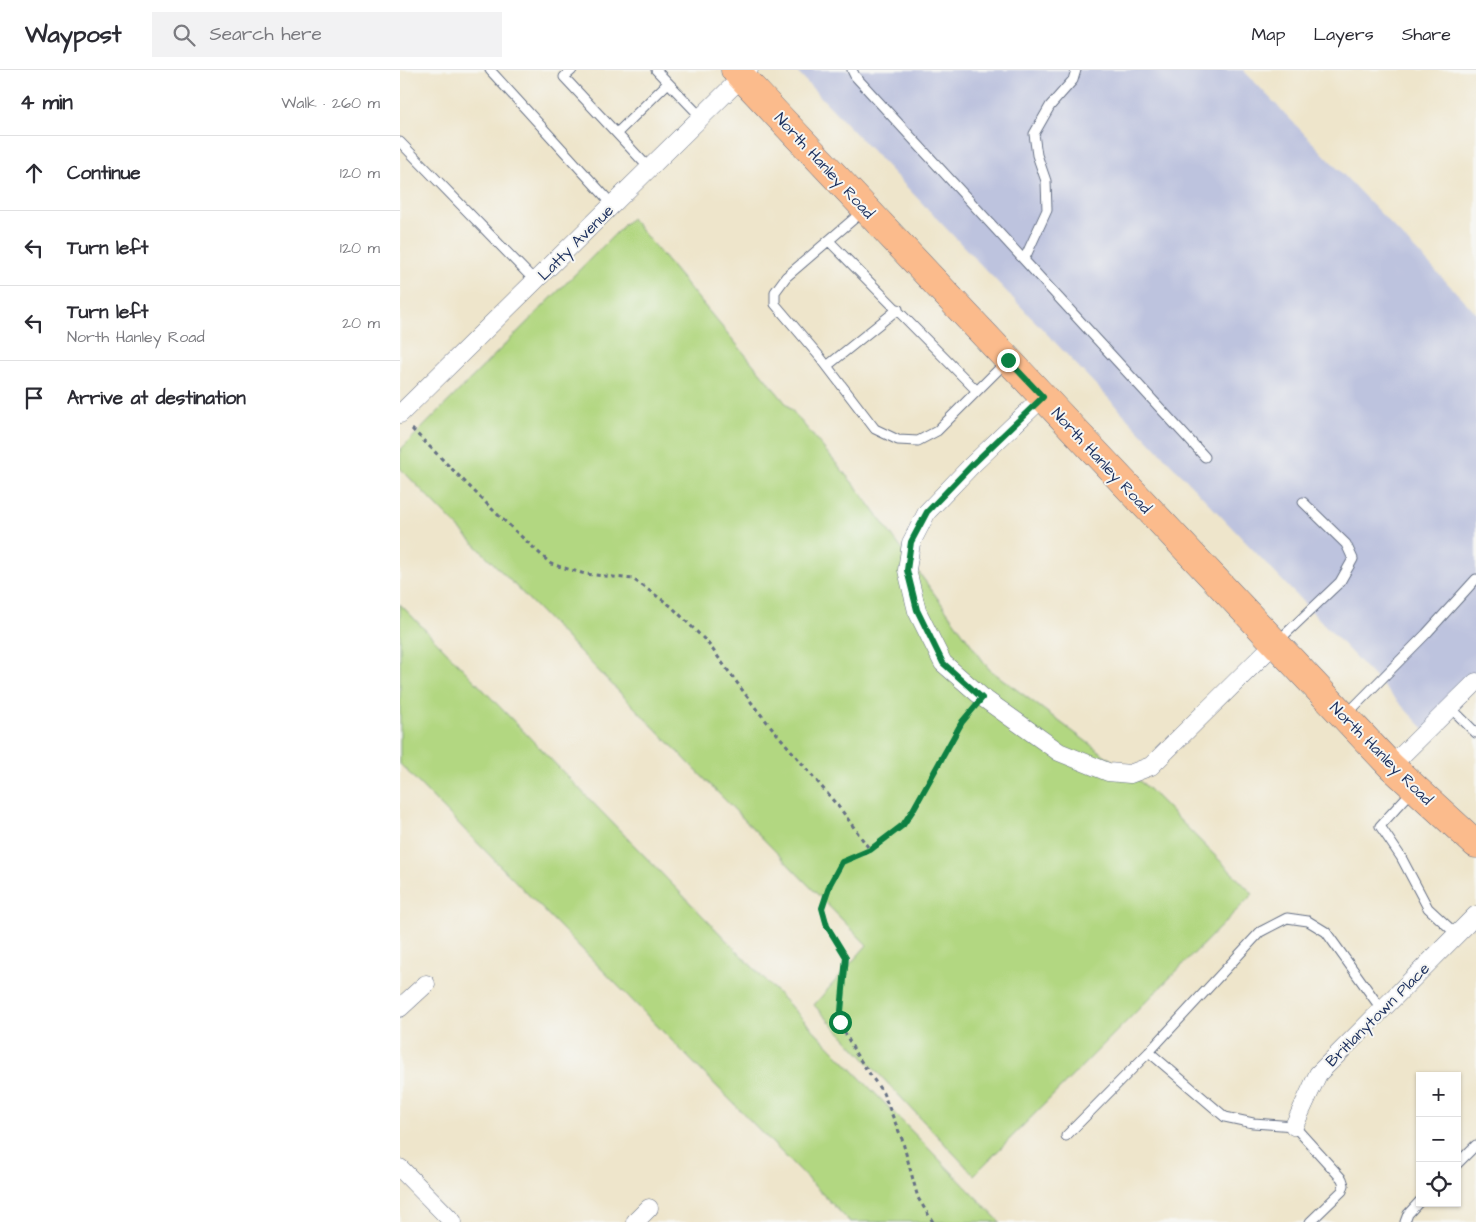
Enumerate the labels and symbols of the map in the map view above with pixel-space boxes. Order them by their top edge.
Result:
street label: North Hanley Road [769,108,879,224]
street label: Latty Avenue [533,200,620,286]
route end [997,349,1020,372]
street label: North Hanley Road [1046,403,1156,519]
street label: North Hanley Road [1324,697,1438,811]
street label: Britlanytown Place [1321,958,1436,1072]
route start [829,1011,852,1034]

